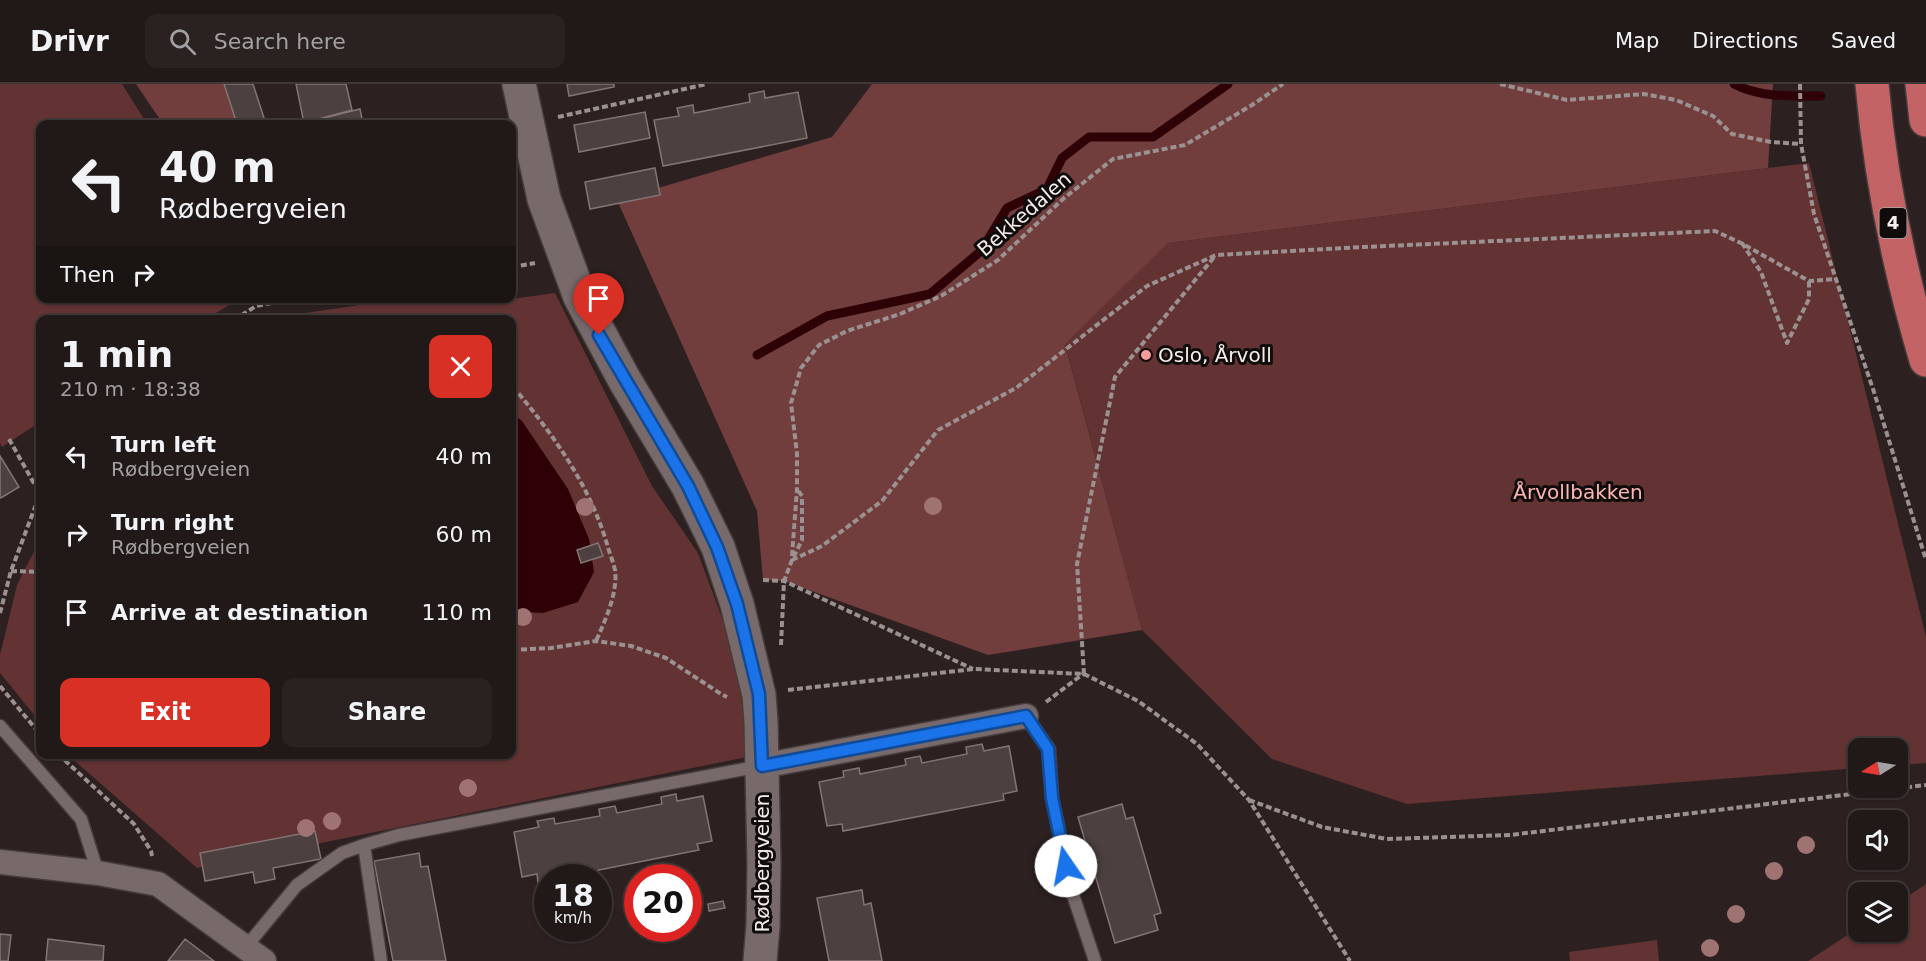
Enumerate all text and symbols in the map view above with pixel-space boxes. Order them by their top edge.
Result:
search box [145,14,565,68]
text: Drivr [30,25,109,58]
icon: search [166,25,199,58]
text: Search here [214,29,346,54]
text: Map [1615,29,1659,53]
text: Directions [1692,29,1798,53]
text: Saved [1831,29,1896,53]
text: 40 m [159,143,276,192]
icon: left [60,144,138,222]
street label: Bekkedalen [972,167,1076,261]
text: Rødbergveien [159,193,347,224]
road number: 4 [1880,208,1906,238]
icon: right [127,258,160,291]
text: Then [60,262,115,287]
pin [573,273,624,335]
icon: arrive [582,282,615,315]
text: 1 min [60,334,173,375]
button: close [429,335,492,398]
place label: Oslo, Årvoll [1158,343,1272,367]
marker: Oslo, Årvoll [1139,348,1153,362]
text: 210 m · 18:38 [60,377,201,401]
text: Turn left [111,432,216,457]
icon: left [60,440,93,473]
text: 40 m [436,444,492,469]
text: Rødbergveien [111,457,250,481]
park label: Årvollbakken [1513,480,1643,504]
text: Turn right [111,510,234,535]
icon: right [60,518,93,551]
text: 60 m [436,522,492,547]
text: Rødbergveien [111,535,250,559]
icon: arrive [60,596,93,629]
text: Arrive at destination [111,600,368,625]
text: 110 m [422,600,492,625]
button: Exit [60,678,270,747]
button: Share [282,678,492,747]
north arrow [1848,738,1908,798]
map controls [1848,738,1908,942]
street label: Rødbergveien [750,793,774,933]
button: sound [1848,810,1908,870]
position arrow [1034,834,1098,898]
speed limit sign: 20 [624,864,702,942]
text: 18 [552,878,594,913]
button: layers [1848,882,1908,942]
text: km/h [554,909,592,927]

